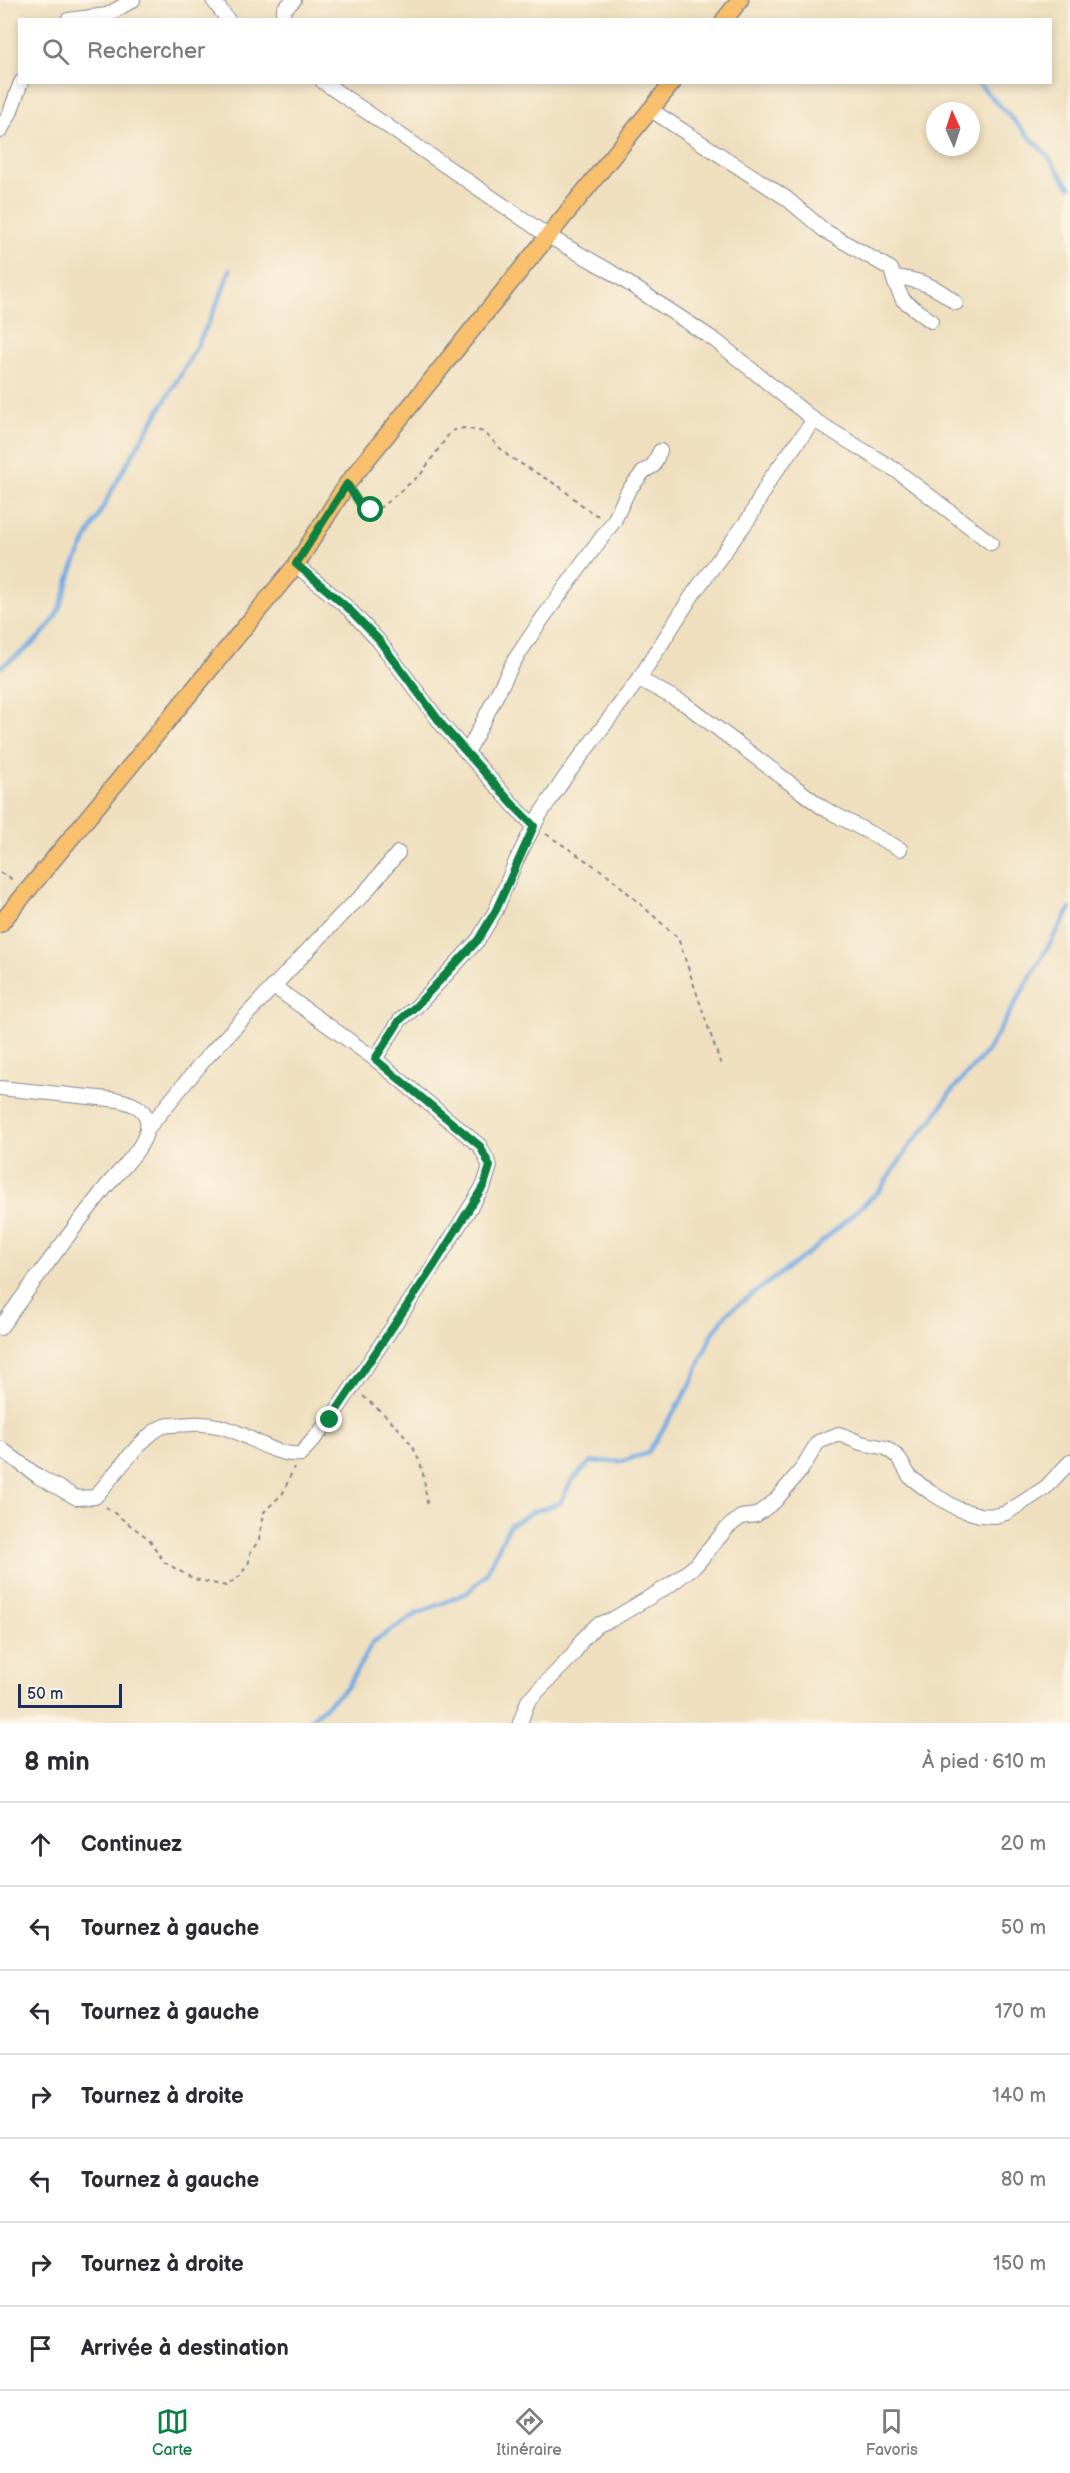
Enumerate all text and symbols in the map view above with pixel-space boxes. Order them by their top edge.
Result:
search box [18,18,1052,84]
icon: search [39,35,72,68]
text: Rechercher [87,38,205,65]
north arrow [926,102,980,156]
route start [357,496,383,522]
route end [316,1406,342,1432]
scale bar [18,1681,122,1708]
text: 50 m [27,1685,63,1704]
text: 8 min [24,1747,90,1778]
text: À pied · 610 m [922,1750,1046,1774]
icon: ahead [24,1828,57,1861]
text: Continuez [81,1831,182,1858]
text: 20 m [1001,1832,1046,1856]
icon: left [24,1912,57,1945]
text: Tournez à gauche [81,1915,259,1942]
text: 50 m [1001,1916,1046,1940]
icon: left [24,1996,57,2029]
text: Tournez à gauche [81,1999,259,2026]
text: 170 m [995,2000,1046,2024]
icon: right [24,2080,57,2113]
text: Tournez à droite [81,2083,244,2110]
text: 140 m [992,2084,1046,2108]
icon: left [24,2164,57,2197]
text: Tournez à gauche [81,2167,259,2194]
text: 80 m [1001,2168,1046,2192]
icon: right [24,2248,57,2281]
text: Tournez à droite [81,2251,244,2278]
text: 150 m [993,2252,1046,2276]
icon: arrive [24,2332,57,2365]
text: Arrivée à destination [81,2335,289,2362]
tab: Carte [152,2405,192,2460]
tab: Itinéraire [496,2405,562,2460]
tab: Favoris [866,2405,918,2460]

